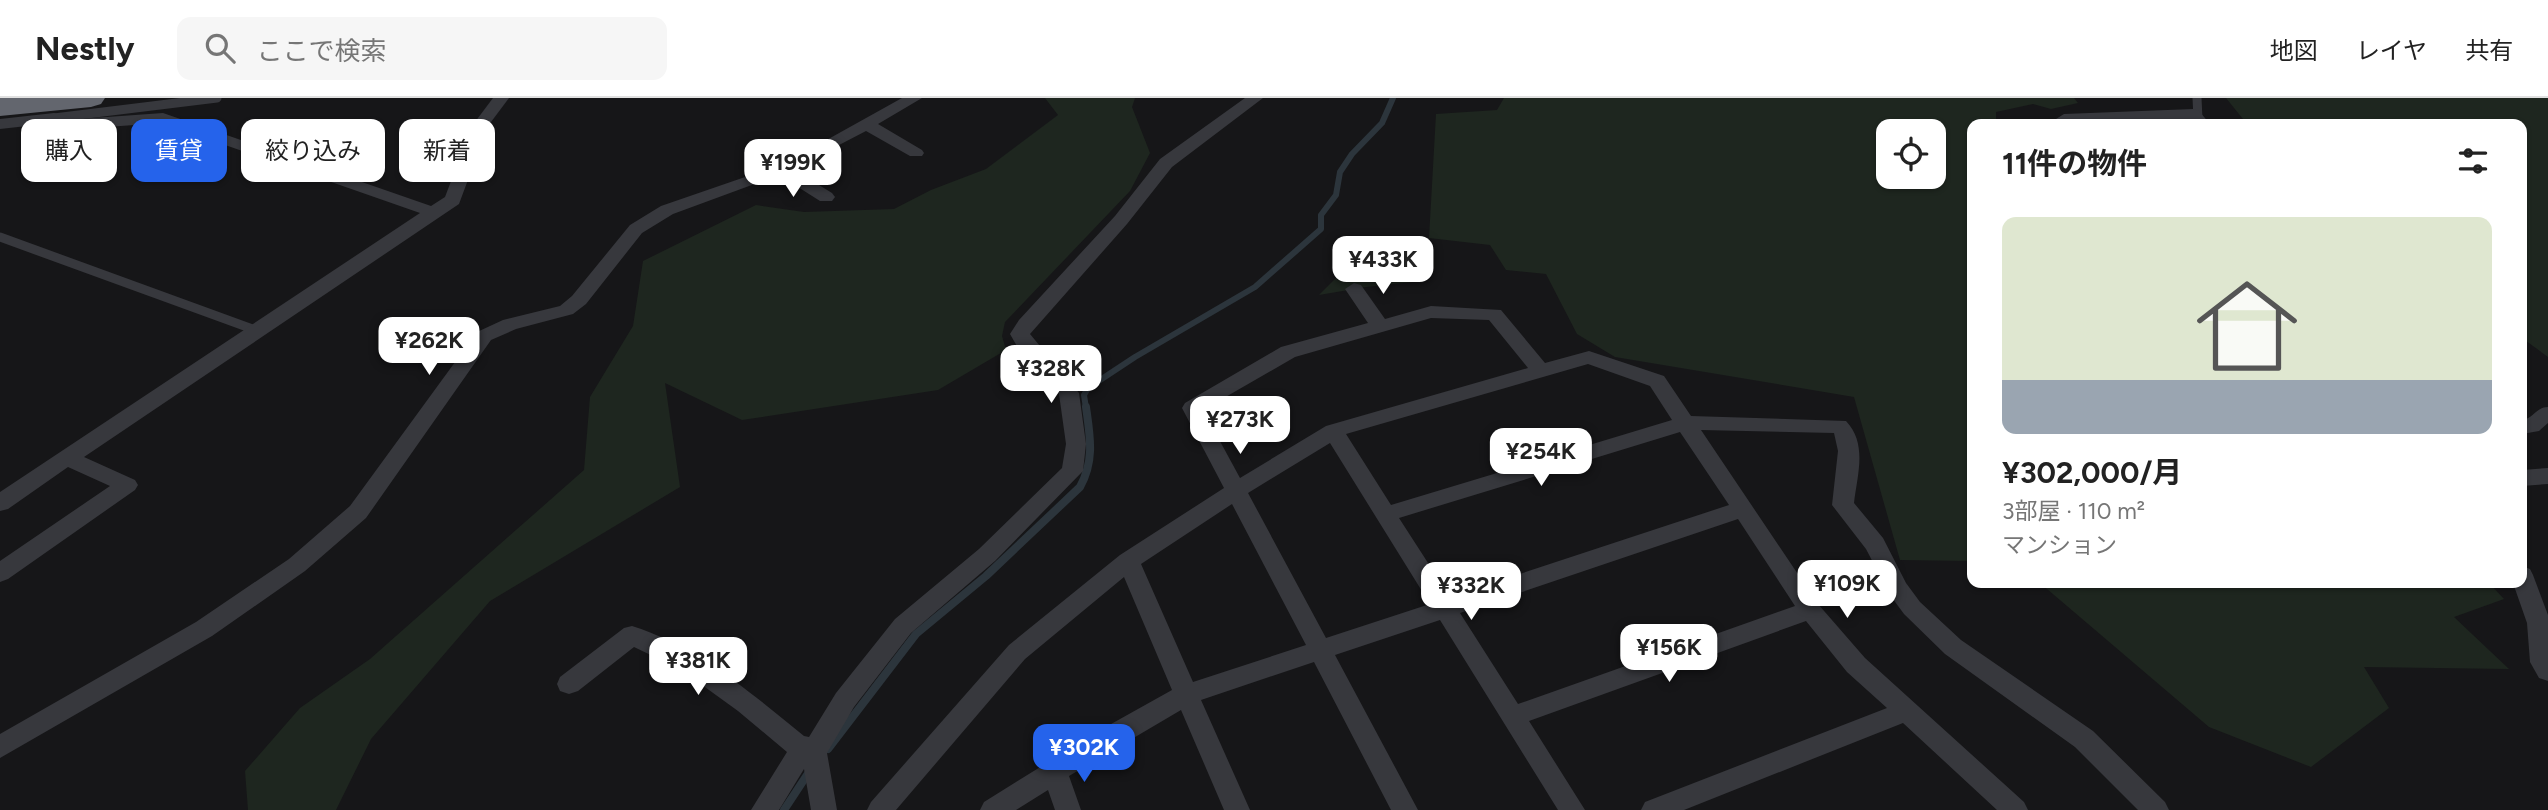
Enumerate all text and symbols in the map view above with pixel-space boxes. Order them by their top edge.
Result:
search box [177,17,667,80]
text: Nestly [35,29,135,68]
icon: search [201,29,239,67]
text: ここで検索 [257,35,387,67]
text: 地図 [2270,36,2318,65]
text: レイヤ [2356,36,2427,65]
text: 共有 [2465,36,2513,65]
chip: 購入 [21,119,117,182]
chip: 賃貸 [131,119,227,182]
chip: 絞り込み [241,119,385,182]
chip: 新着 [399,119,495,182]
map controls [1876,119,1946,189]
button: locate [1876,119,1946,189]
pin: ¥199K [744,140,842,199]
icon: filters [2454,142,2492,180]
text: 11件の物件 [2002,145,2147,182]
text: ¥199K [760,148,826,176]
pin: ¥433K [1334,236,1432,296]
text: ¥433K [1348,245,1418,273]
icon: home [2184,263,2310,389]
pin: ¥262K [380,317,478,377]
text: ¥262K [394,326,464,354]
pin: ¥328K [1002,345,1100,405]
text: ¥328K [1016,354,1086,382]
pin: ¥273K [1191,396,1289,456]
text: ¥273K [1206,405,1274,433]
pin: ¥254K [1492,428,1590,488]
text: ¥254K [1506,437,1576,465]
text: ¥302,000/月 [2002,454,2182,491]
text: 3部屋 · 110 m² [2002,497,2145,525]
text: マンション [2002,531,2117,559]
pin: ¥109K [1798,560,1896,620]
pin: ¥332K [1422,562,1520,622]
text: ¥109K [1814,569,1880,597]
text: ¥332K [1437,571,1505,599]
pin: ¥156K [1620,624,1718,684]
text: ¥156K [1636,633,1702,661]
pin: ¥381K [649,638,747,697]
text: ¥381K [665,646,731,674]
pin: ¥302K [1035,724,1133,784]
text: ¥302K [1049,733,1119,761]

